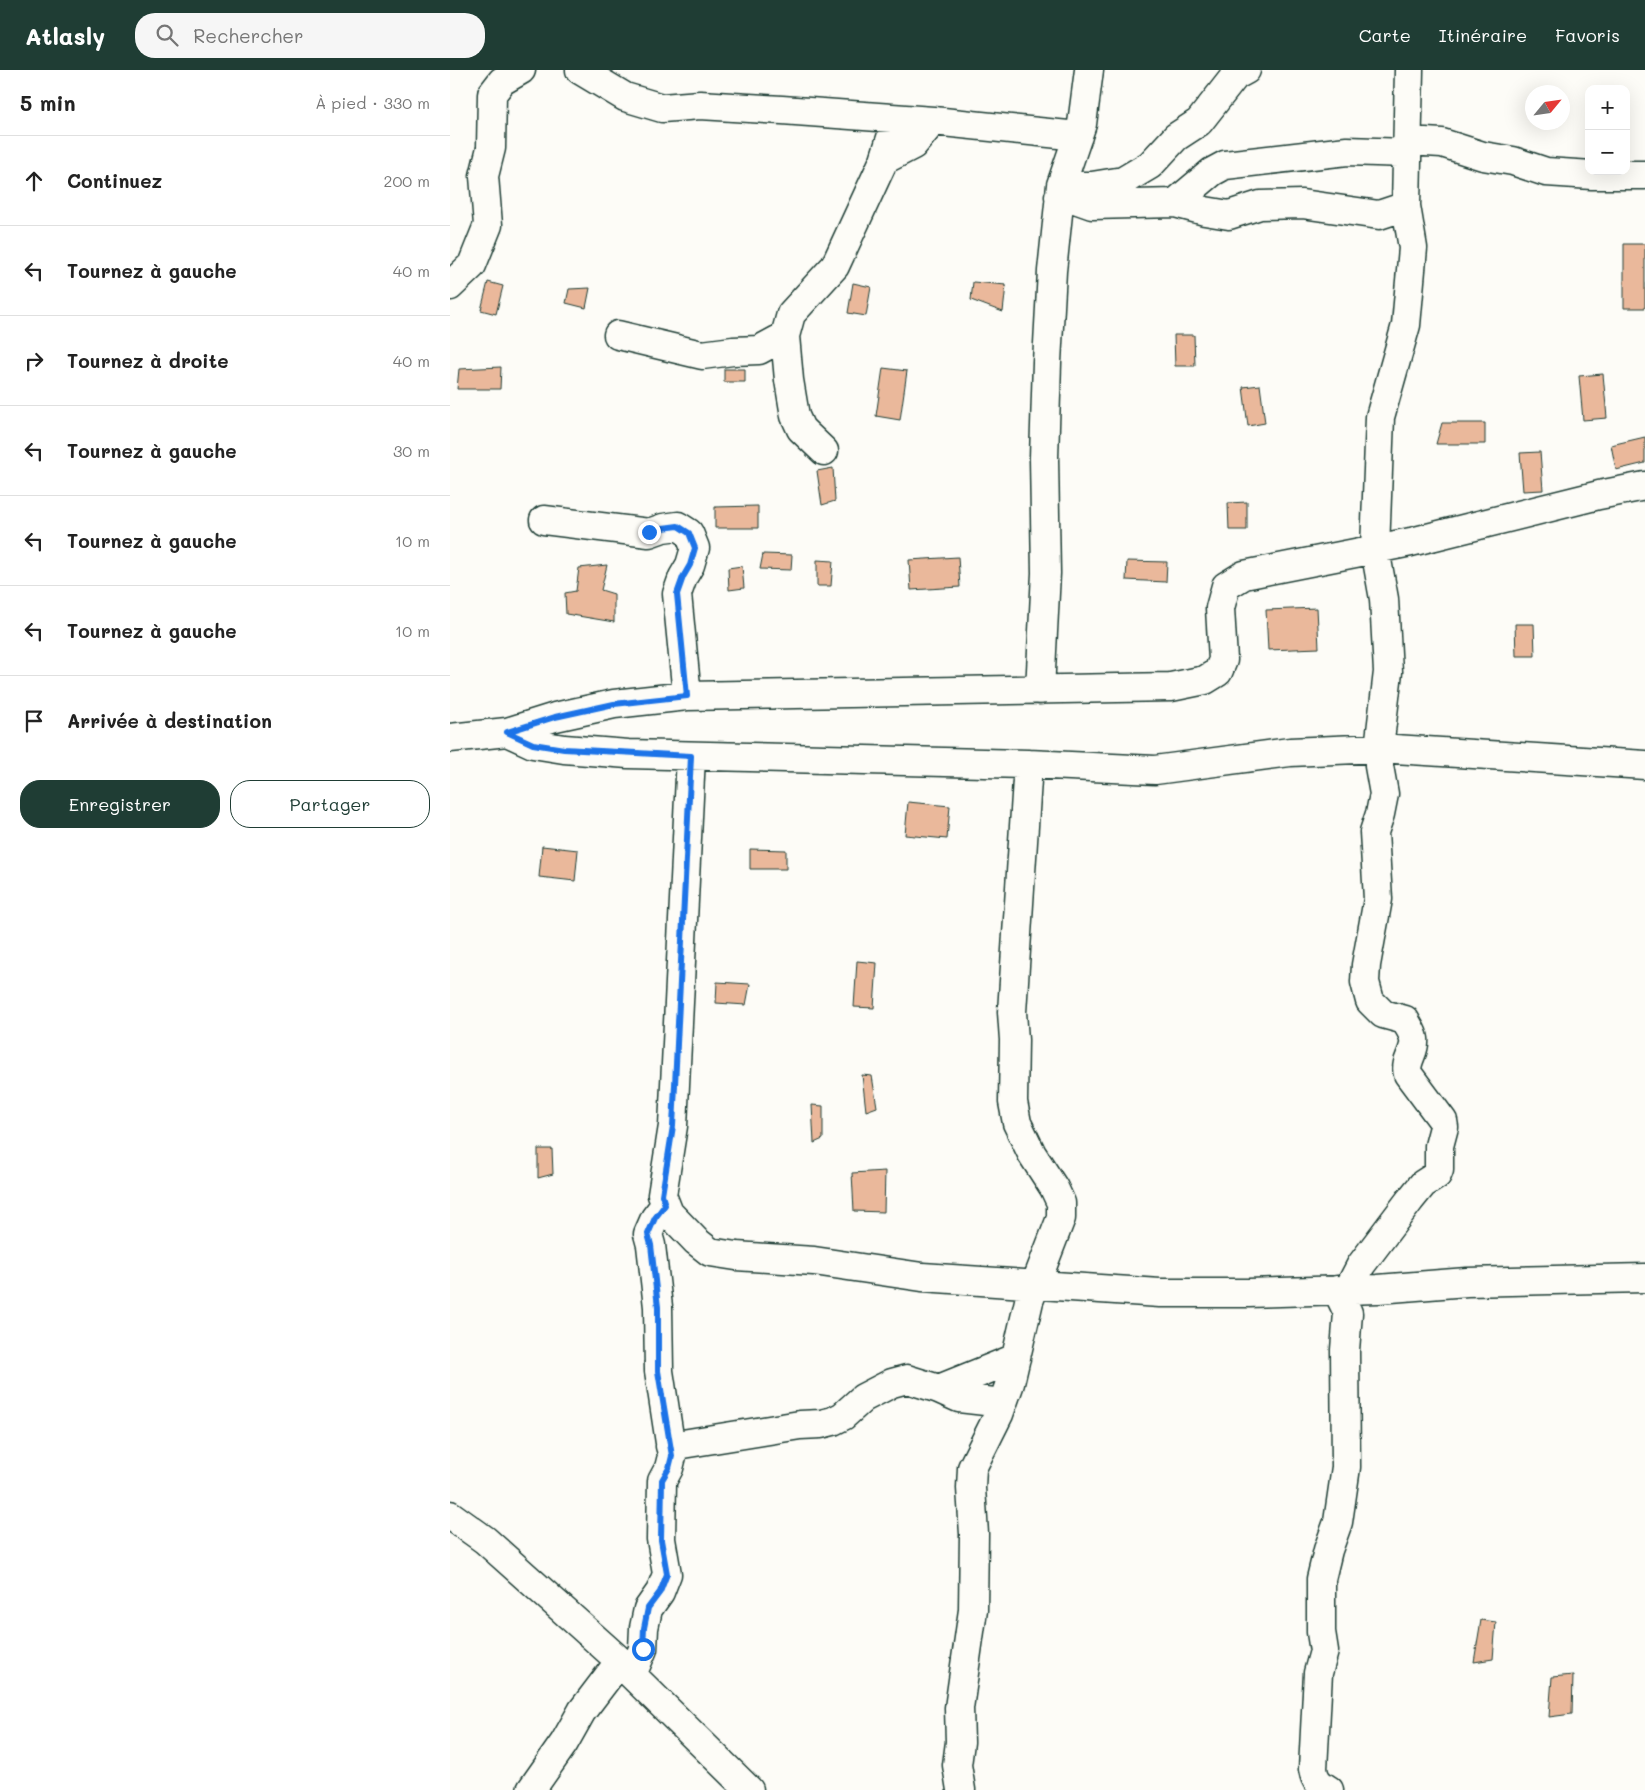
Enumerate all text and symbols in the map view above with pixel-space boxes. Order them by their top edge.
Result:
search box [135,13,485,58]
text: Atlasly [25,20,105,51]
icon: search [153,21,181,49]
text: Rechercher [193,23,304,48]
text: Carte [1359,23,1411,47]
text: Itinéraire [1439,23,1527,47]
text: Favoris [1555,23,1620,47]
north arrow [1525,85,1570,130]
map controls [1585,85,1630,175]
button: + [1585,85,1630,130]
text: 5 min [20,89,76,116]
text: À pied · 330 m [315,92,430,113]
button: − [1585,130,1630,175]
icon: ahead [20,167,48,195]
text: Continuez [67,168,162,193]
text: 200 m [383,170,430,191]
icon: left [20,257,48,285]
text: Tournez à gauche [67,258,236,283]
text: 40 m [393,260,430,281]
icon: right [20,347,48,375]
text: Tournez à droite [67,348,229,373]
text: 40 m [393,350,430,371]
icon: left [20,437,48,465]
text: Tournez à gauche [67,438,236,463]
text: 30 m [393,440,430,461]
route end [638,521,661,544]
icon: left [20,527,48,555]
text: Tournez à gauche [67,528,236,553]
text: 10 m [395,530,430,551]
icon: left [20,617,48,645]
text: Tournez à gauche [67,618,236,643]
text: 10 m [395,620,430,641]
icon: arrive [20,707,48,735]
text: Arrivée à destination [67,708,272,733]
button: Enregistrer [20,780,220,828]
button: Partager [230,780,430,828]
route start [632,1638,655,1661]

